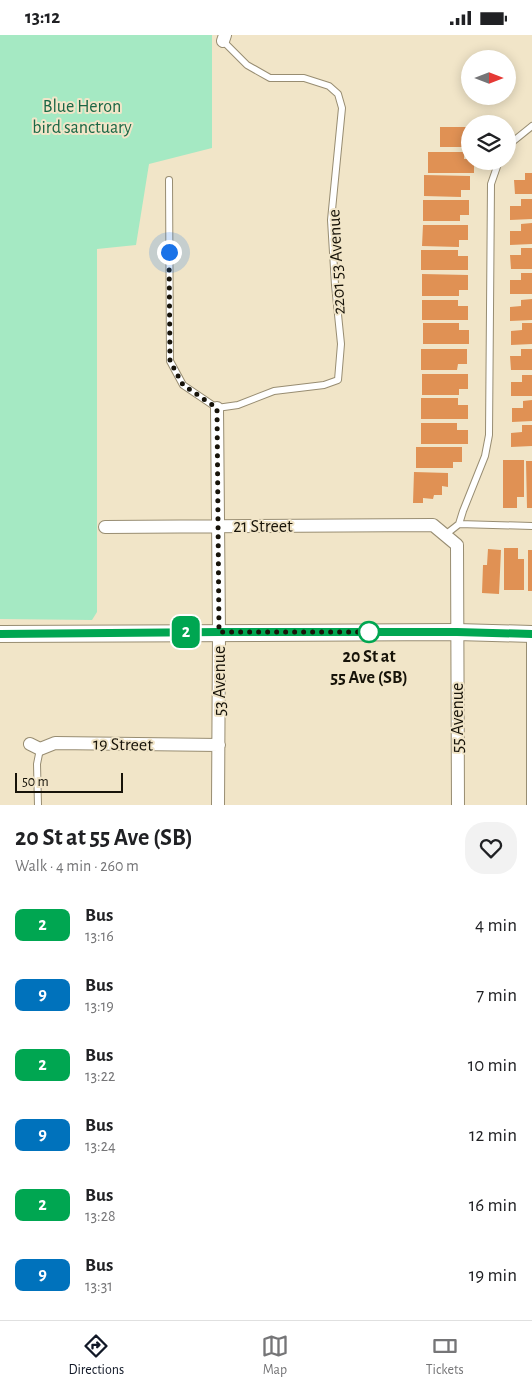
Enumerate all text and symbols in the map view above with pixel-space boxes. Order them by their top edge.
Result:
text: 13:12 [25,8,60,27]
north arrow [461,50,516,105]
map controls [461,50,516,170]
park label: Blue Heron bird sanctuary [32,98,132,137]
button: layers [461,115,516,170]
street label: 2201 53 Avenue [325,209,349,315]
your location [157,240,182,265]
street label: 21 Street [233,518,293,536]
line badge: 2 [170,616,202,648]
marker: 20 St at 55 Ave (SB) [358,621,380,643]
text: 2 [182,623,190,641]
street label: 53 Avenue [211,646,229,716]
place label: 20 St at 55 Ave (SB) [330,648,408,687]
street label: 55 Avenue [449,683,467,753]
street label: 19 Street [93,735,153,755]
scale bar [15,770,122,793]
text: 50 m [22,775,49,789]
button: heart [465,822,517,874]
text: 20 St at 55 Ave (SB) [15,826,193,850]
text: Walk · 4 min · 260 m [15,858,139,874]
text: Bus [85,906,113,925]
text: 2 [38,916,47,934]
text: 4 min [475,916,517,935]
text: 13:16 [85,928,114,944]
text: Bus [85,976,113,995]
text: 9 [38,986,47,1004]
text: 7 min [476,986,517,1005]
text: 13:19 [85,998,114,1014]
text: Bus [85,1046,113,1065]
text: 2 [38,1056,47,1074]
text: 10 min [468,1056,517,1075]
text: 13:22 [85,1068,115,1084]
text: Bus [85,1116,113,1135]
text: 9 [38,1126,47,1144]
text: 12 min [469,1126,517,1145]
text: 13:24 [85,1138,116,1154]
text: Bus [85,1186,113,1205]
text: 2 [38,1196,47,1214]
text: 16 min [469,1196,517,1215]
text: 13:28 [85,1208,116,1224]
text: Bus [85,1256,113,1275]
text: 9 [38,1266,47,1284]
text: 19 min [469,1266,517,1285]
text: 13:31 [85,1278,113,1294]
tab: Directions [68,1332,124,1379]
tab: Map [261,1332,289,1379]
tab: Tickets [426,1332,464,1379]

